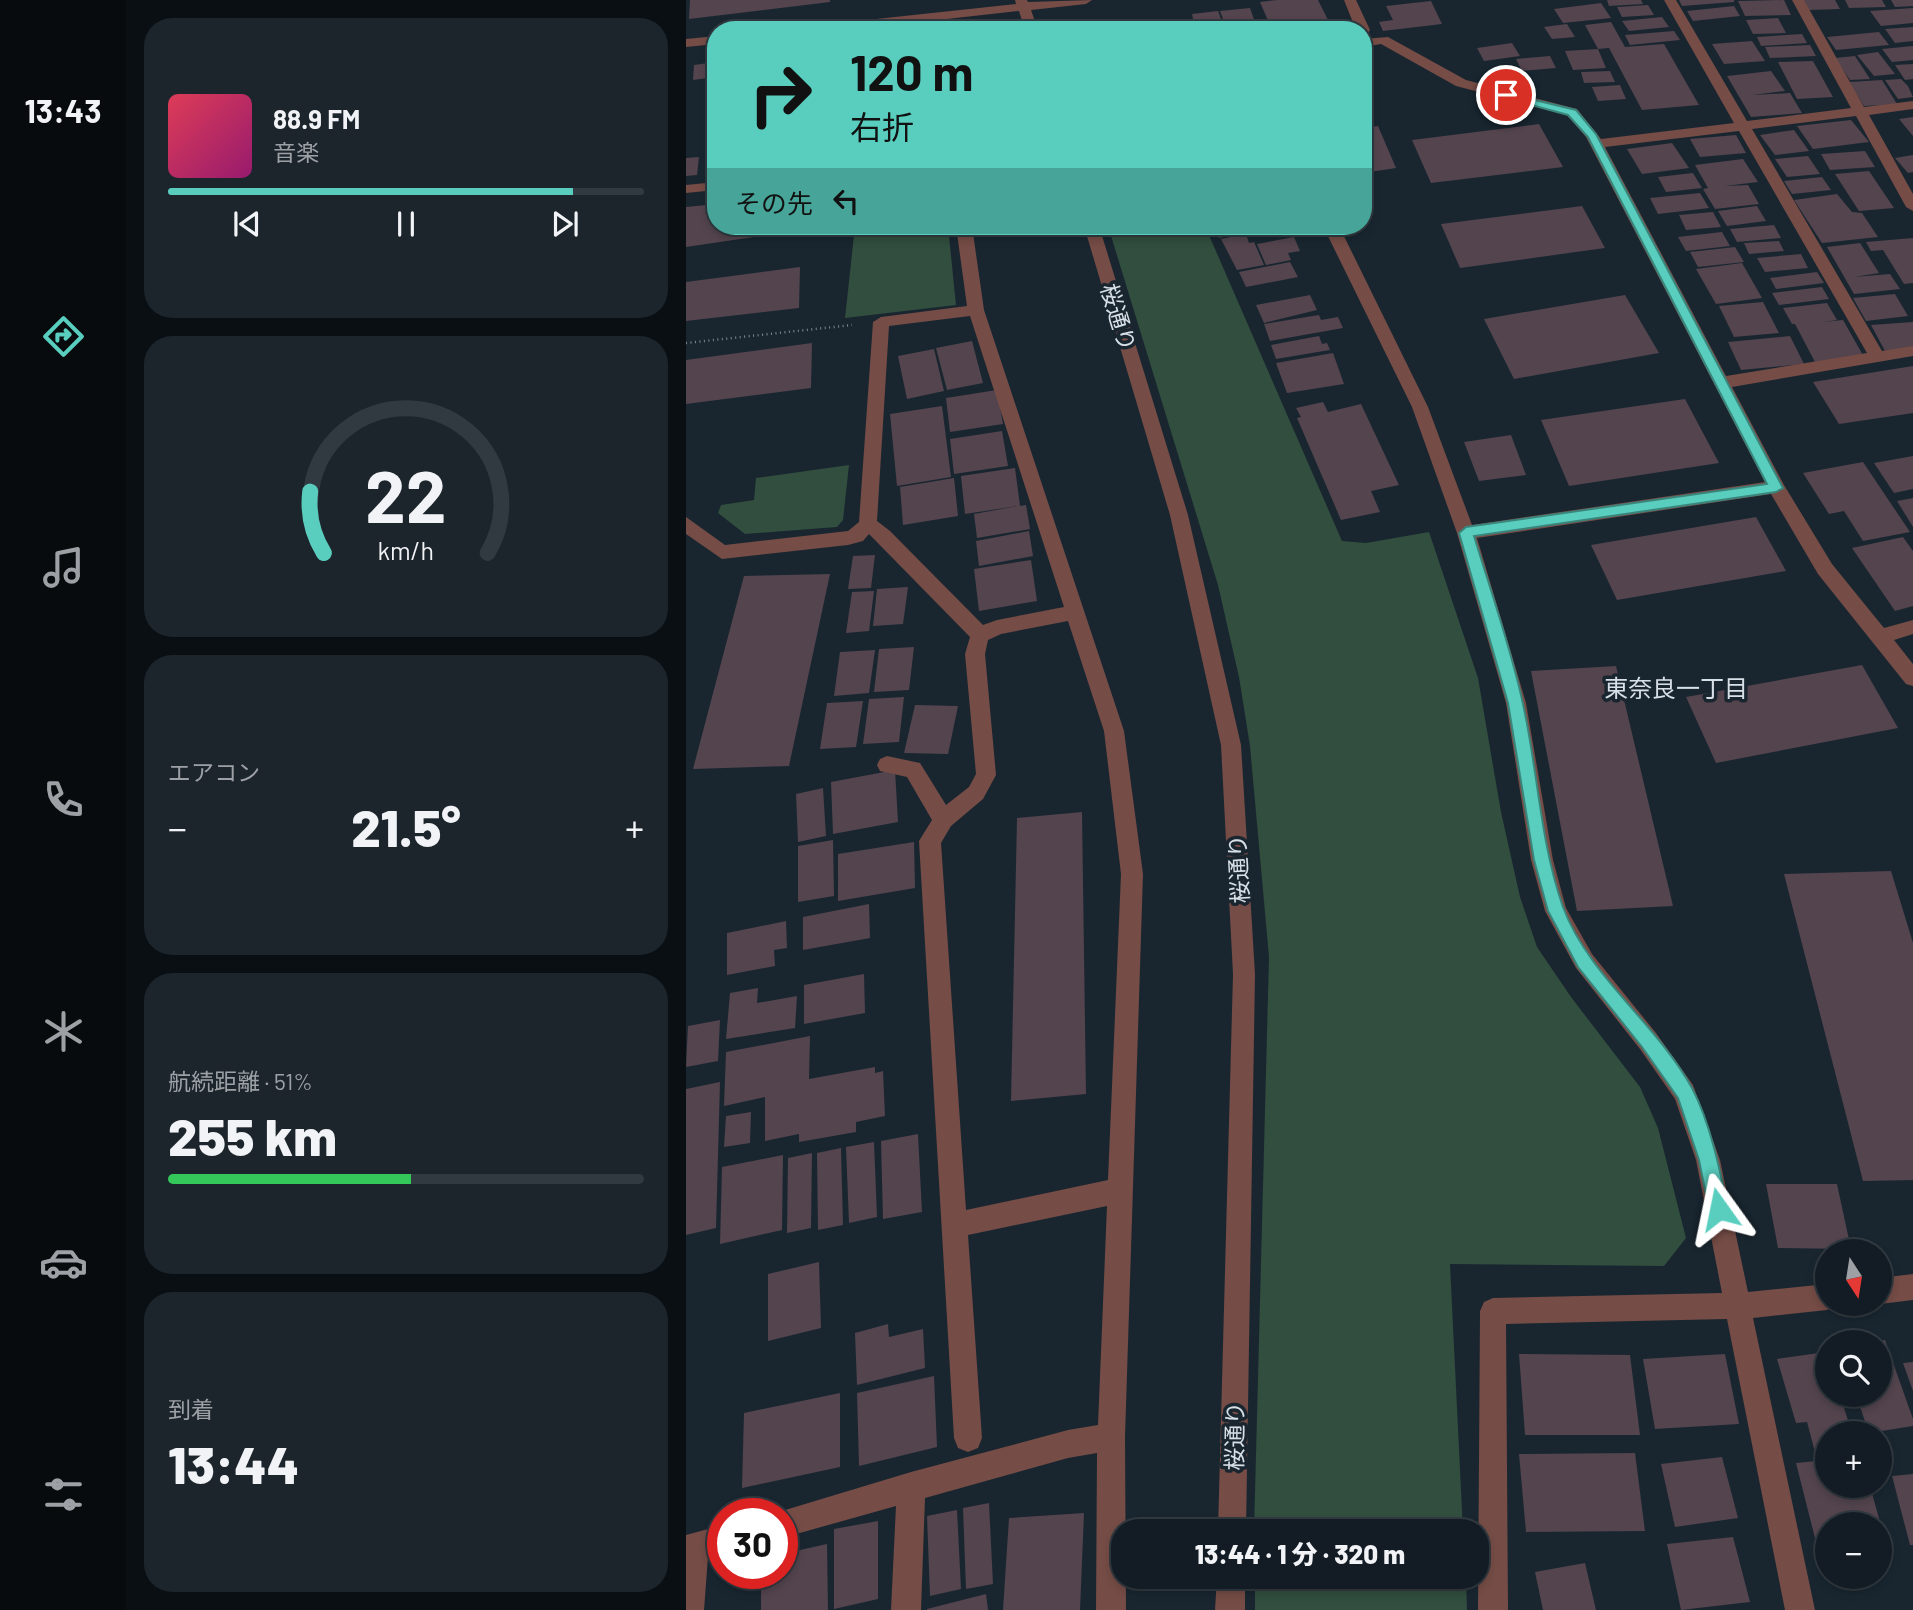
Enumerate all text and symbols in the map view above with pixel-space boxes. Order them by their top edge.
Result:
text: 120 m [850,42,973,101]
icon: right [735,49,826,140]
pin [1476,65,1536,125]
icon: arrive [1487,76,1525,114]
text: 13:43 [25,91,101,129]
text: 88.9 FM [273,103,360,134]
text: 右折 [850,107,914,145]
text: 音楽 [273,138,319,166]
icon: left [827,182,865,220]
text: その先 [735,187,813,218]
icon: previous [228,205,266,243]
icon: pause [387,205,425,243]
icon: next [546,205,584,243]
street label: 桜通り [1096,280,1142,354]
icon: directions [39,312,88,361]
text: 22 [365,450,447,538]
text: km/h [378,534,434,564]
icon: music [39,543,88,592]
district label: 東奈良一丁目 [1604,673,1748,702]
text: エアコン [168,758,260,786]
icon: phone [39,775,88,824]
text: 21.5° [351,795,461,857]
text: − [168,804,187,850]
text: + [625,804,644,850]
street label: 桜通り [1222,834,1254,904]
icon: climate [39,1007,88,1056]
text: 航続距離 · 51% [168,1067,313,1095]
text: 255 km [168,1104,337,1166]
position arrow [1682,1172,1756,1246]
icon: car [39,1238,88,1287]
north arrow [1815,1239,1892,1316]
map controls [1815,1239,1892,1589]
button: search [1815,1330,1892,1407]
text: 到着 [168,1395,214,1423]
street label: 桜通り [1219,1401,1249,1471]
button: + [1815,1421,1892,1498]
text: 13:44 [168,1432,299,1494]
icon: filters [39,1470,88,1519]
speed limit sign: 30 [707,1498,798,1589]
button: − [1815,1512,1892,1589]
text: 13:44 · 1 分 · 320 m [1195,1538,1405,1569]

